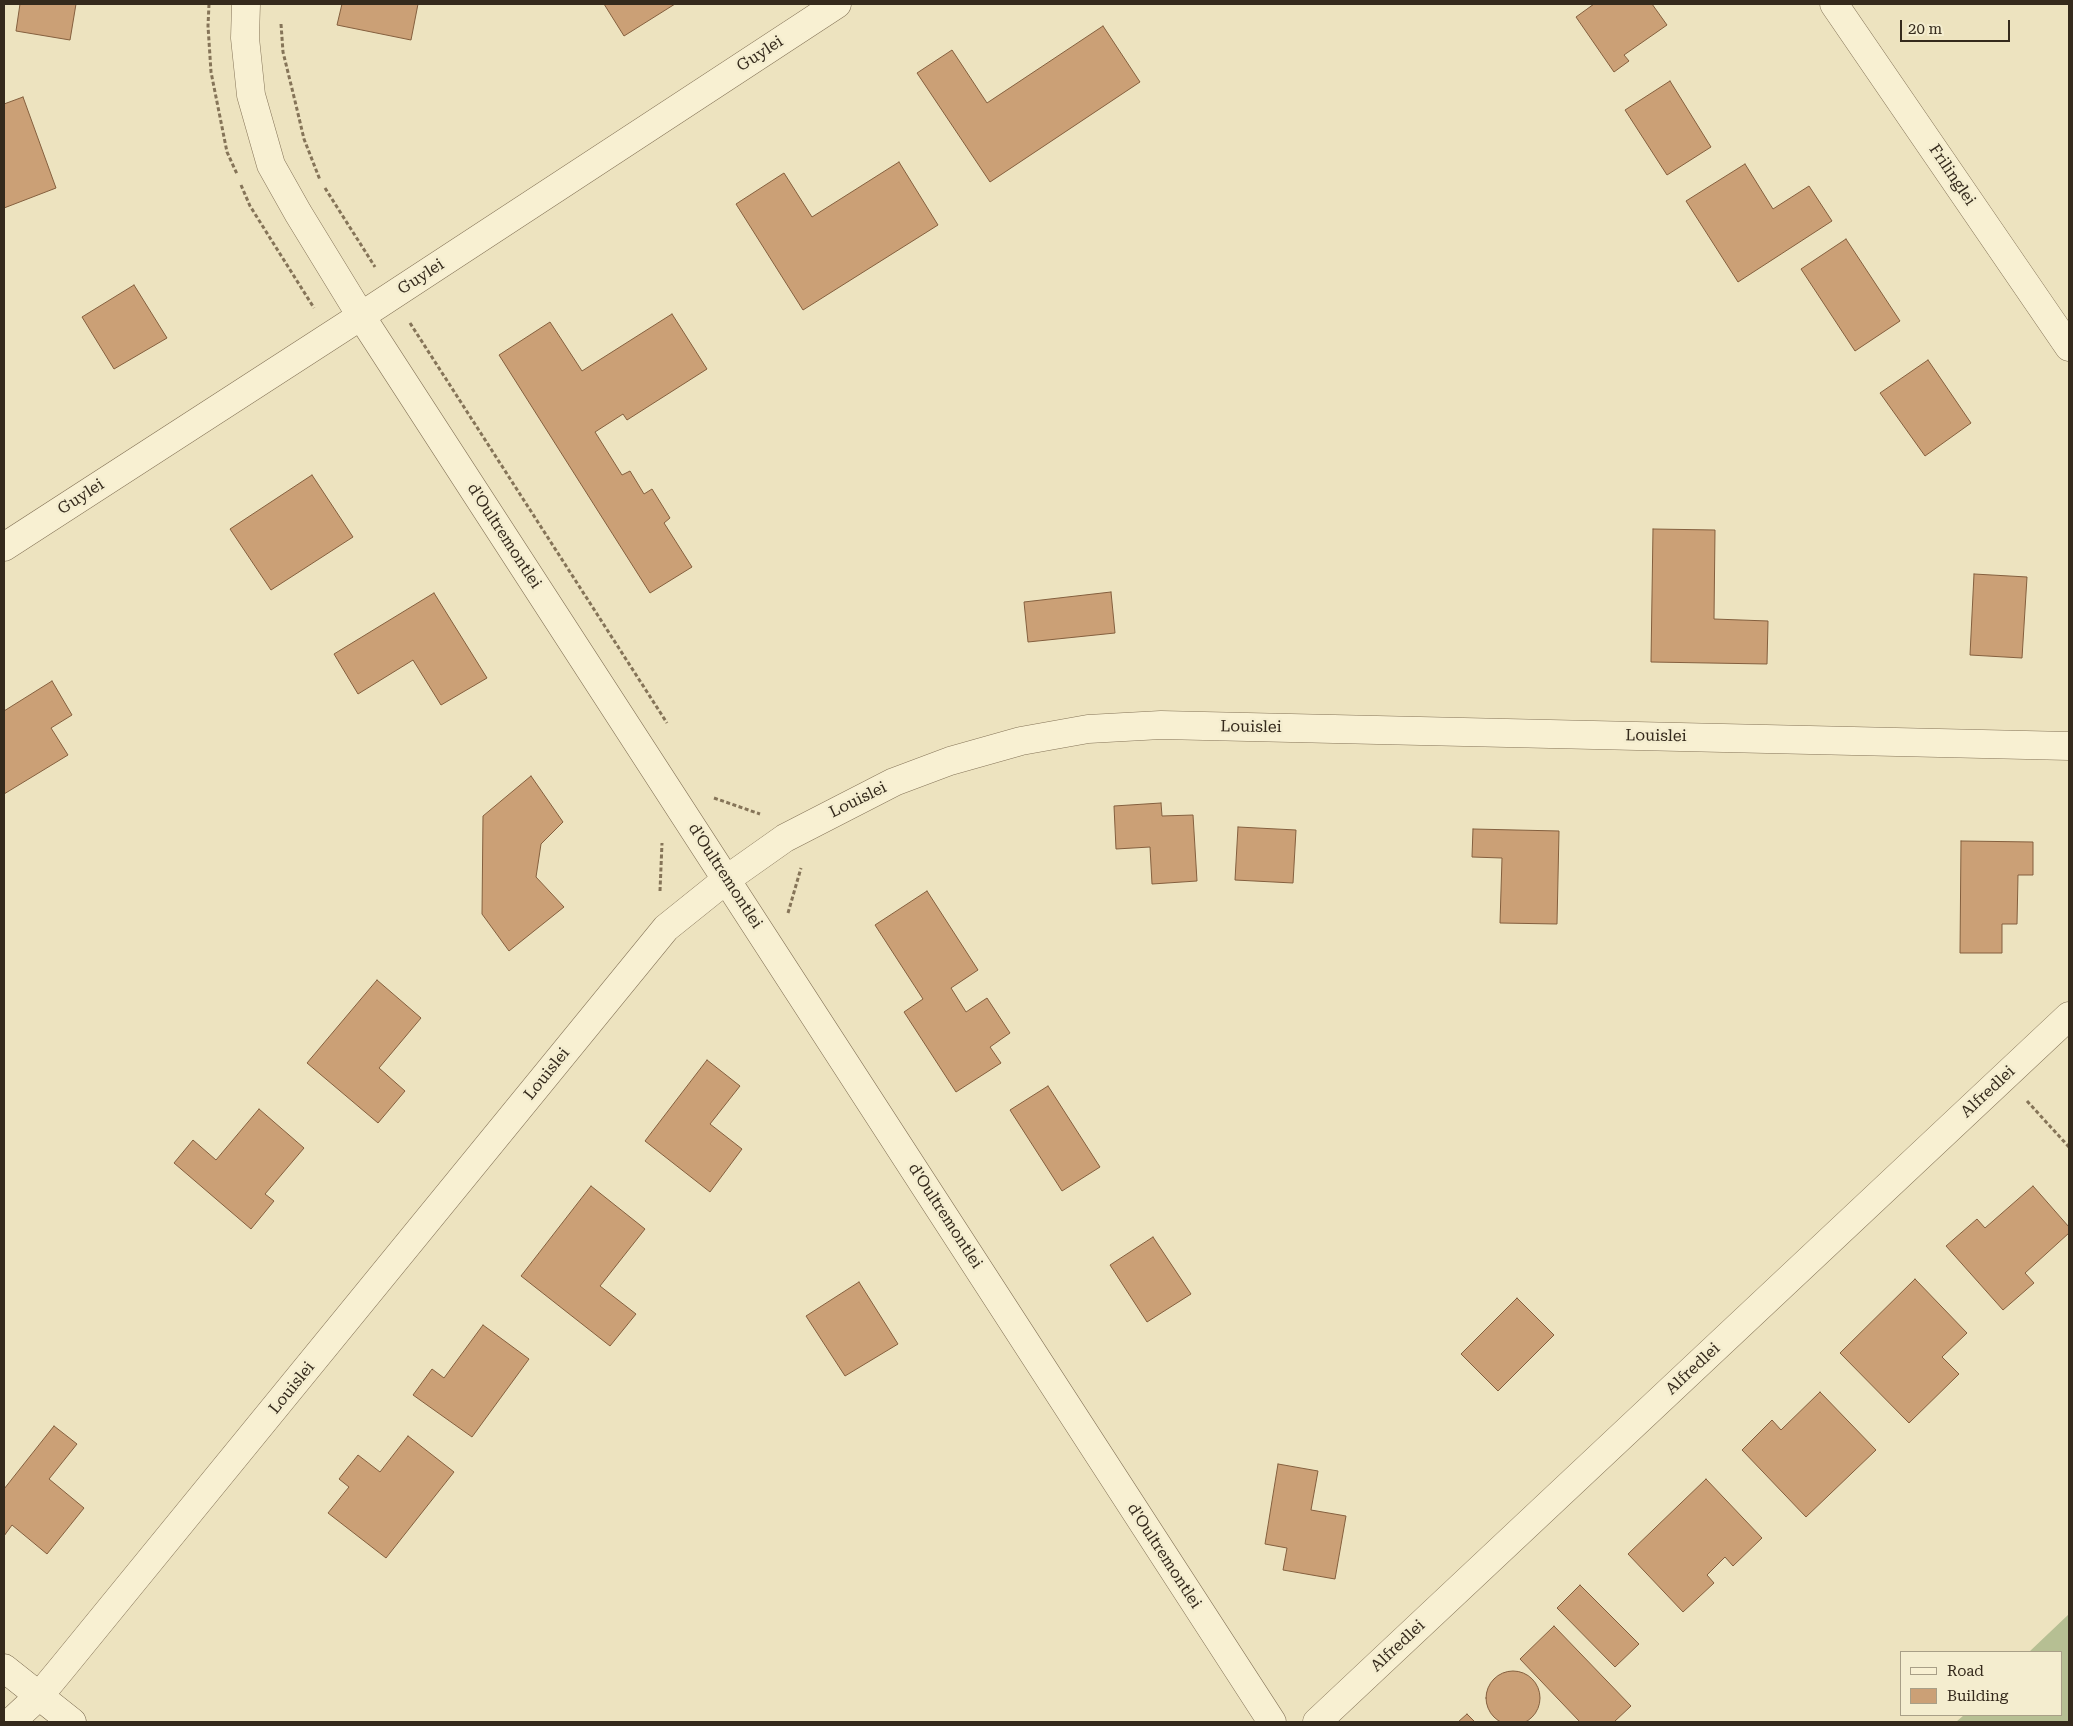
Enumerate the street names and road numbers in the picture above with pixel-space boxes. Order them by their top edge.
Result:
street label: Guylei [733,32,787,76]
street label: Frilinglei [1925,141,1979,209]
street label: Guylei [394,255,448,299]
street label: Guylei [54,475,108,519]
street label: d'Oultremontlei [463,480,545,592]
street label: Louislei [1220,717,1282,737]
street label: Louislei [1625,726,1687,746]
street label: Louislei [826,778,890,822]
street label: d'Oultremontlei [684,820,766,932]
street label: Louislei [520,1044,574,1104]
street label: Alfredlei [1957,1062,2019,1122]
street label: d'Oultremontlei [904,1160,986,1272]
street label: Alfredlei [1662,1339,1724,1399]
street label: Louislei [265,1358,319,1418]
street label: d'Oultremontlei [1123,1500,1205,1612]
street label: Alfredlei [1367,1616,1429,1676]

